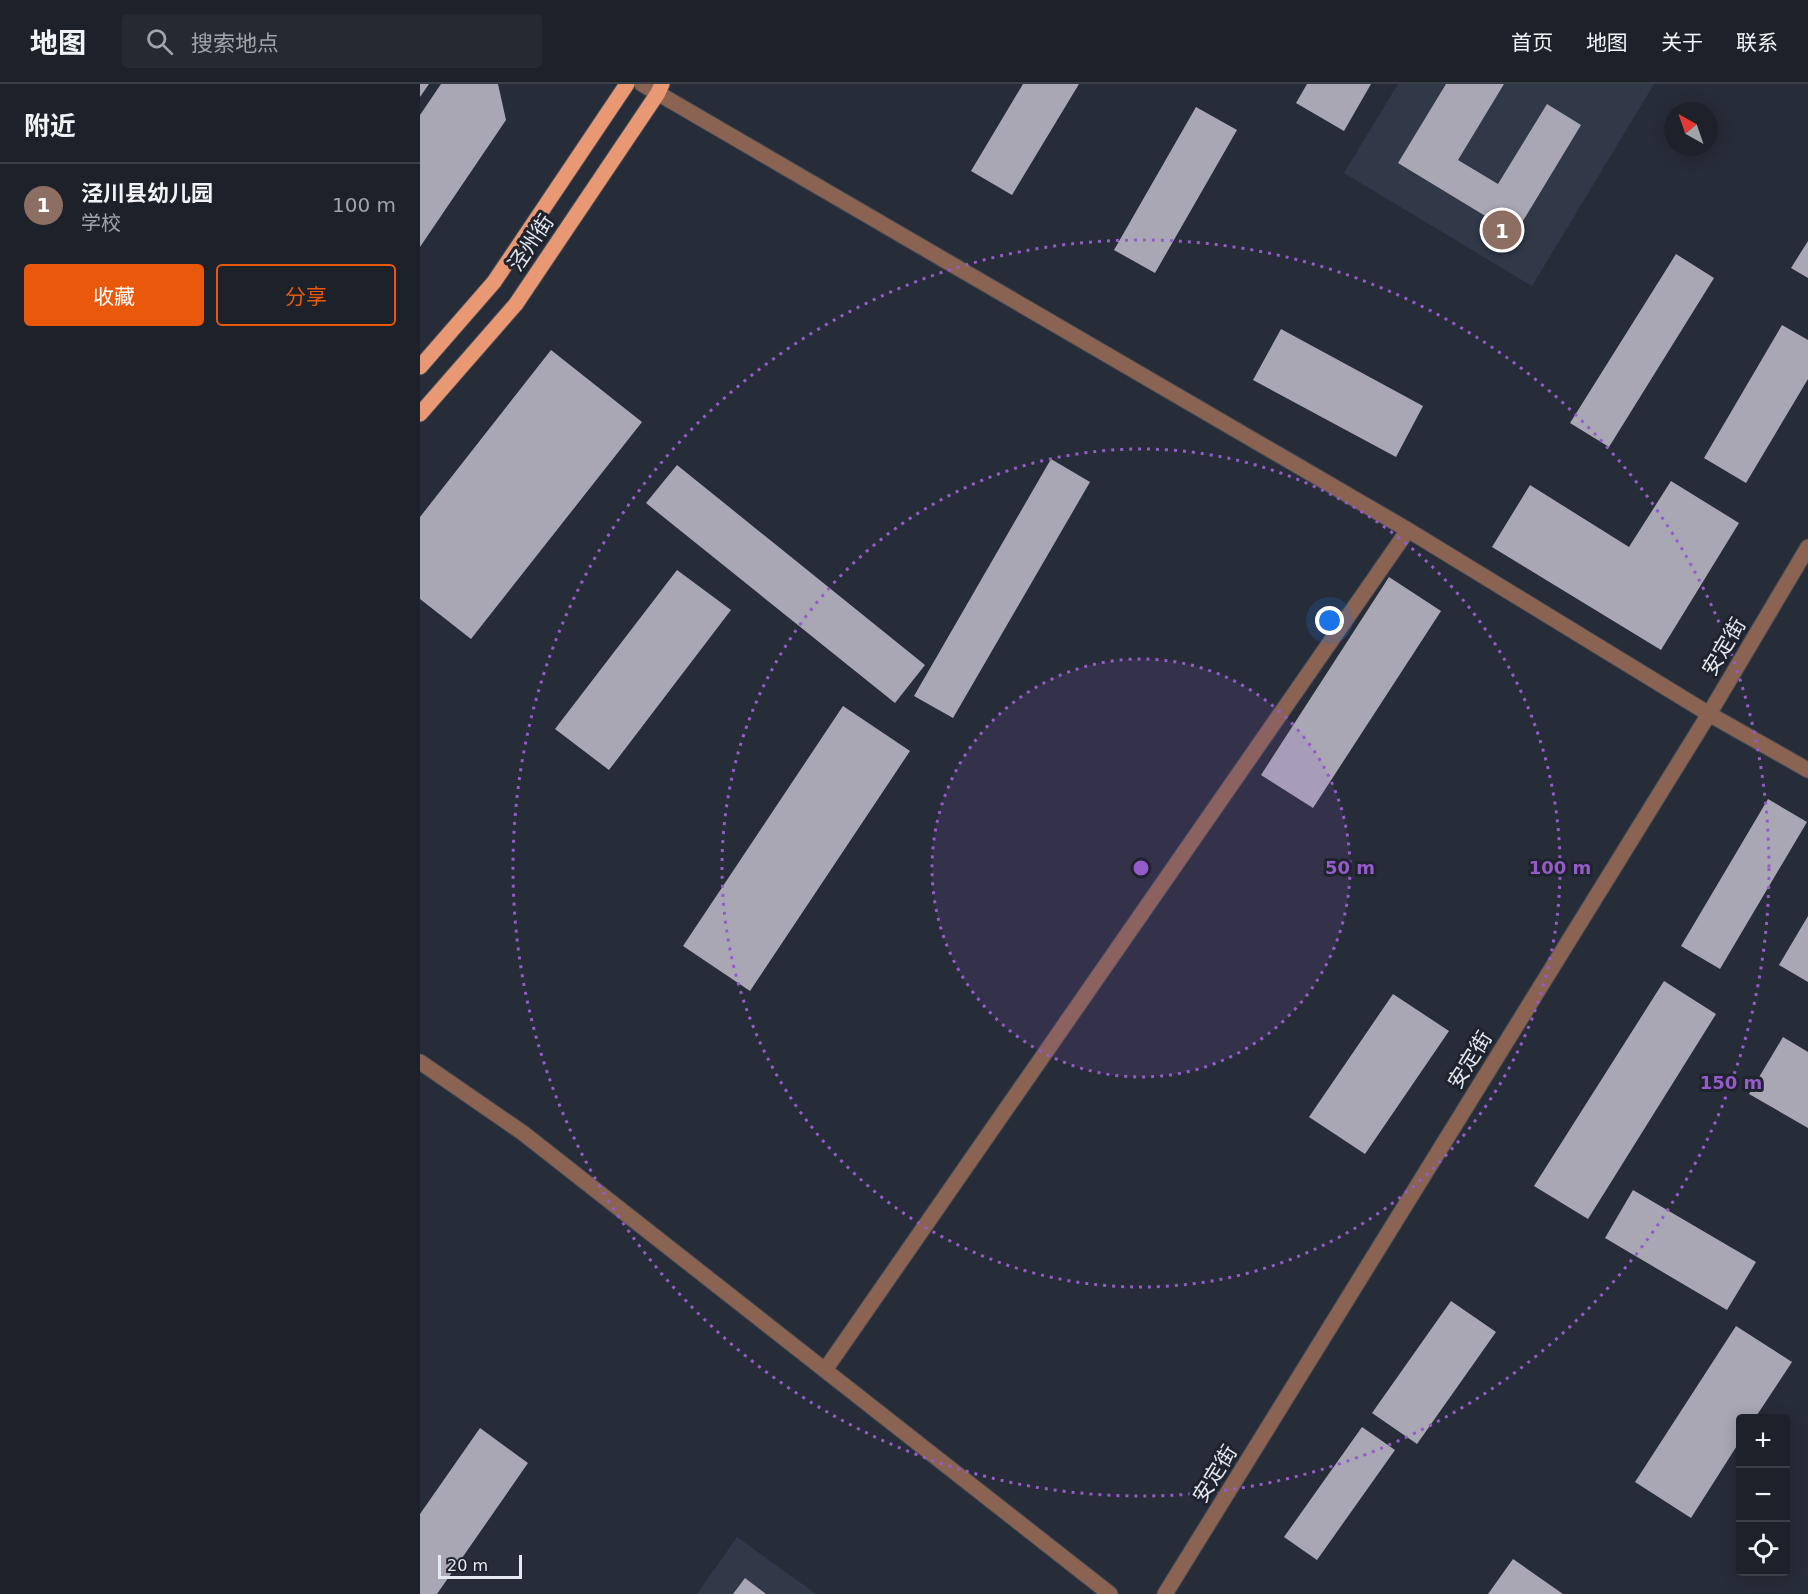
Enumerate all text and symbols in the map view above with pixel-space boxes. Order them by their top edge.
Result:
search box [122,14,542,68]
icon: search [143,25,176,58]
text: 地图 [30,27,86,60]
text: 搜索地点 [191,31,279,56]
text: 首页 [1511,31,1553,55]
text: 地图 [1586,31,1628,55]
text: 关于 [1661,31,1703,55]
text: 联系 [1736,31,1778,55]
north arrow [1664,102,1718,156]
text: 附近 [24,111,76,141]
text: 泾川县幼儿园 [81,181,213,206]
text: 1 [37,193,50,217]
text: 100 m [332,193,396,217]
pin: 1 [1482,208,1522,252]
street label: 泾州街 [503,210,559,276]
text: 学校 [81,211,121,235]
button: 收藏 [24,264,204,326]
button: 分享 [216,264,396,326]
your location [1315,606,1344,635]
street label: 安定街 [1697,614,1751,680]
text: 50 m [1325,857,1375,878]
text: 100 m [1529,857,1591,878]
centre of rings [1131,858,1151,878]
street label: 安定街 [1443,1027,1497,1093]
text: 150 m [1700,1072,1762,1093]
map controls [1736,1414,1790,1576]
button: + [1736,1414,1790,1468]
street label: 安定街 [1188,1441,1242,1507]
button: − [1736,1468,1790,1522]
button: locate [1736,1522,1790,1576]
scale bar [438,1552,522,1580]
text: 20 m [447,1556,488,1575]

